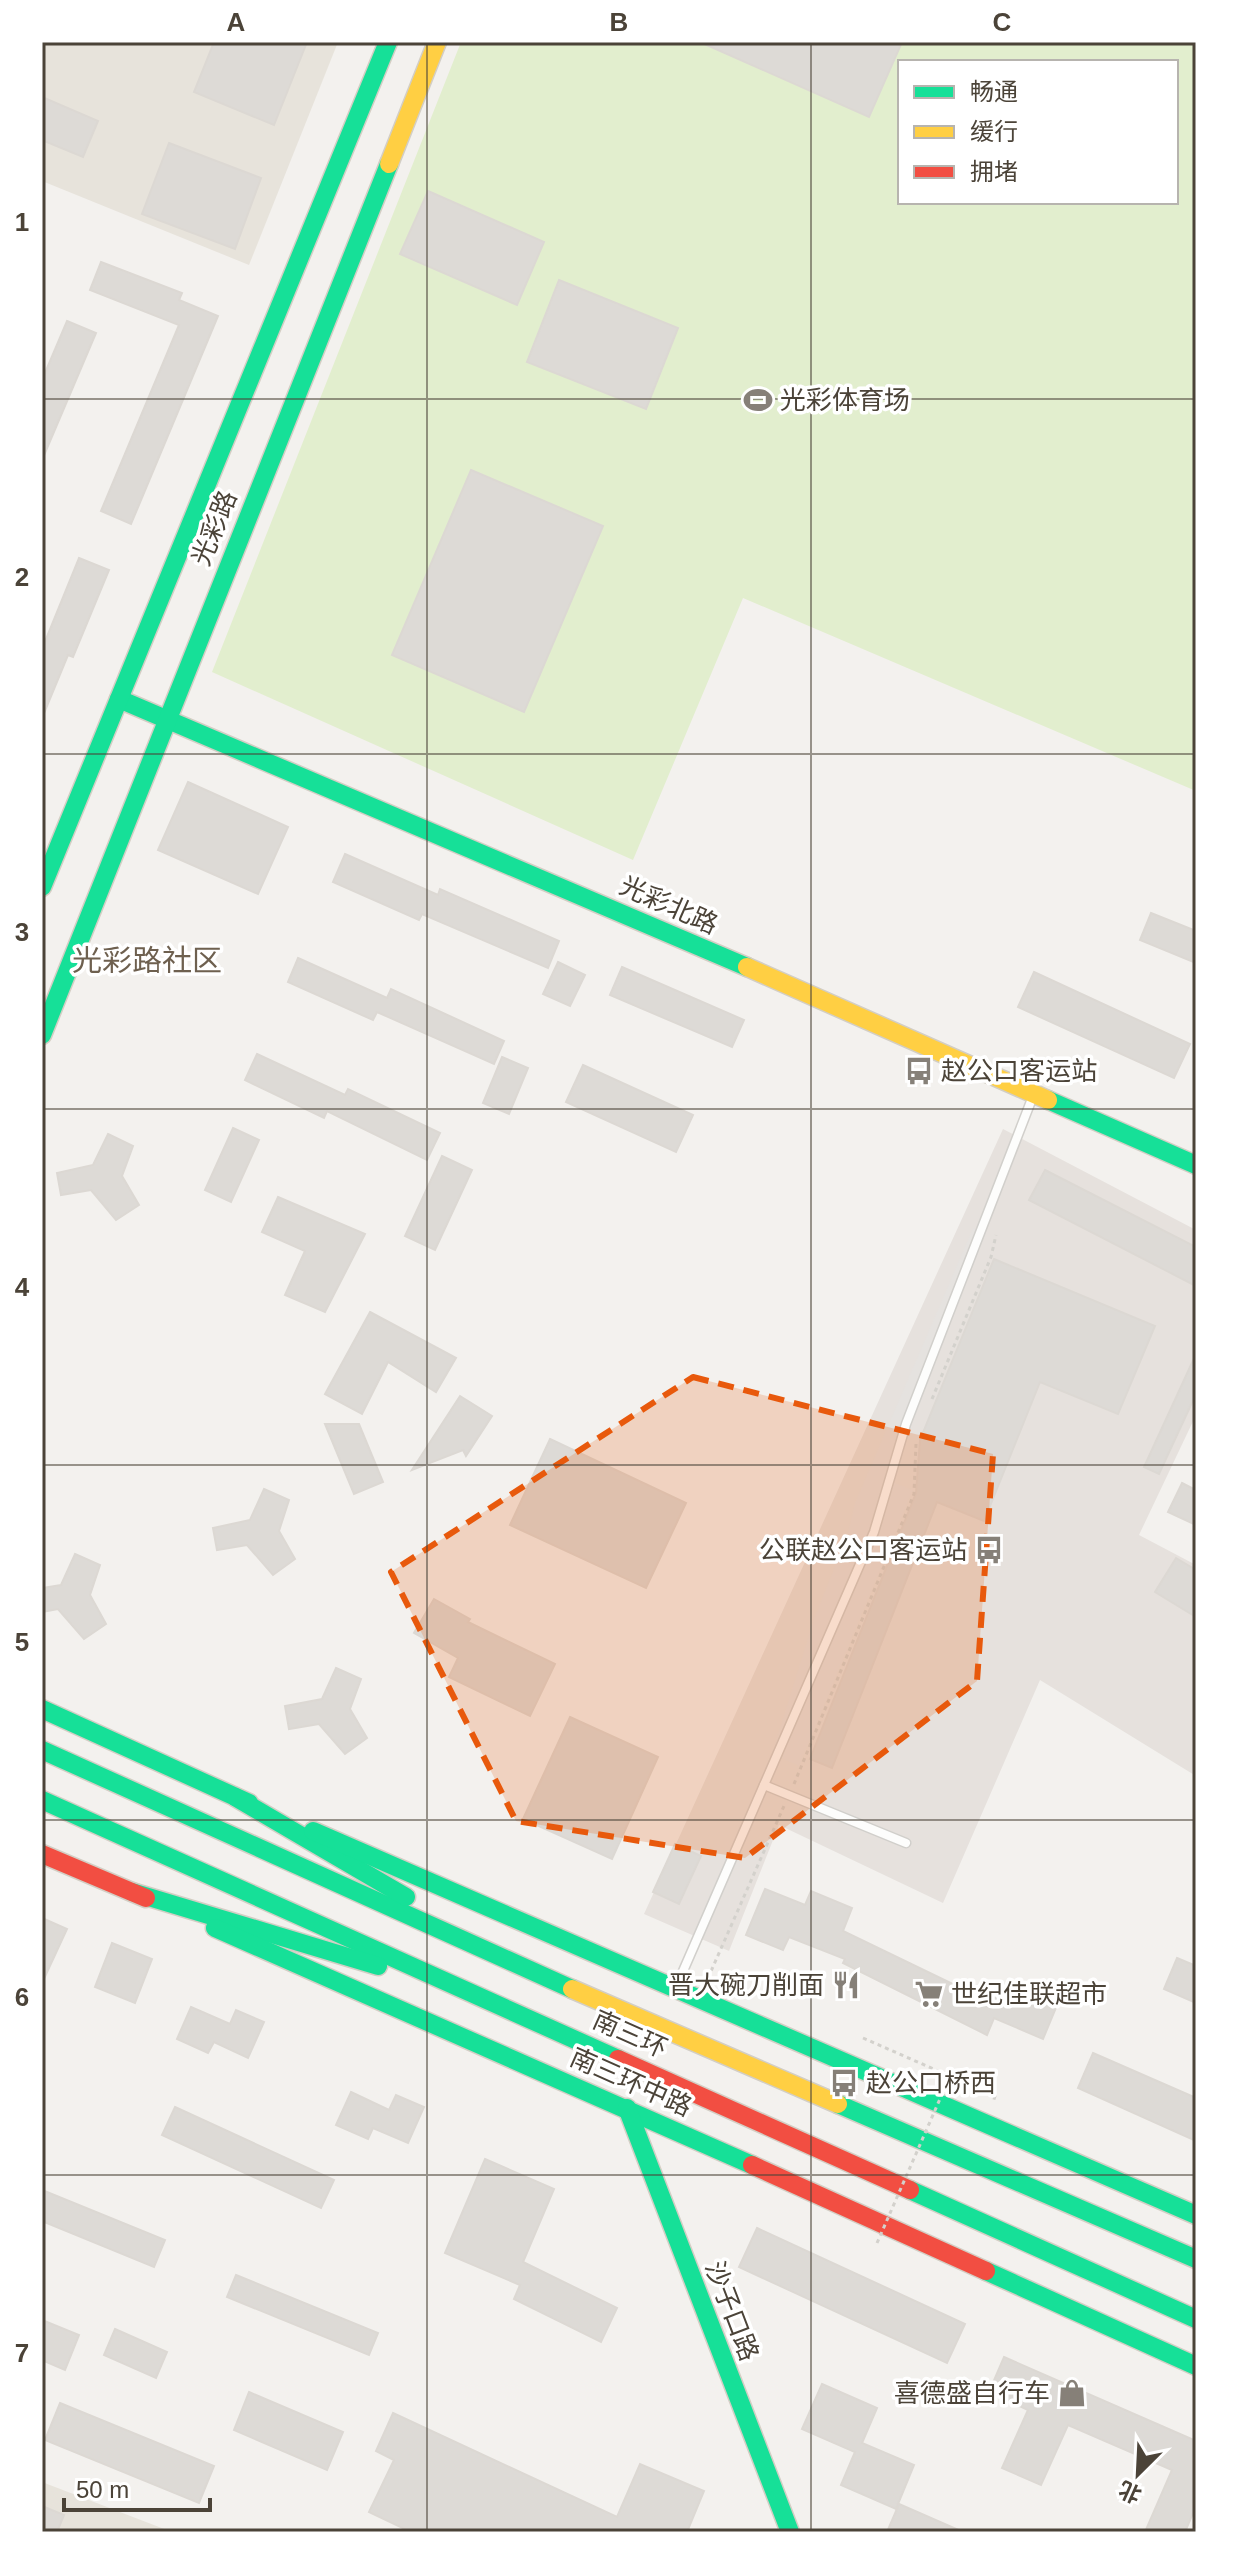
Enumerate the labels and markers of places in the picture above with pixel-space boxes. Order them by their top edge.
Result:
sports icon: 光彩体育场 [743,385,773,415]
place label: 光彩体育场 [780,385,910,415]
bus stop icon: 赵公口客运站 [904,1056,934,1086]
place label: 赵公口客运站 [941,1056,1097,1086]
place label: 公联赵公口客运站 [759,1535,967,1565]
bus stop icon: 公联赵公口客运站 [974,1535,1004,1565]
place label: 晋大碗刀削面 [668,1970,824,2000]
restaurant icon: 晋大碗刀削面 [831,1970,861,2000]
supermarket icon: 世纪佳联超市 [914,1979,944,2009]
place label: 世纪佳联超市 [951,1979,1107,2009]
bus stop icon: 赵公口桥西 [829,2068,859,2098]
place label: 赵公口桥西 [866,2068,996,2098]
place label: 喜德盛自行车 [894,2378,1050,2408]
shop icon: 喜德盛自行车 [1057,2378,1087,2408]

